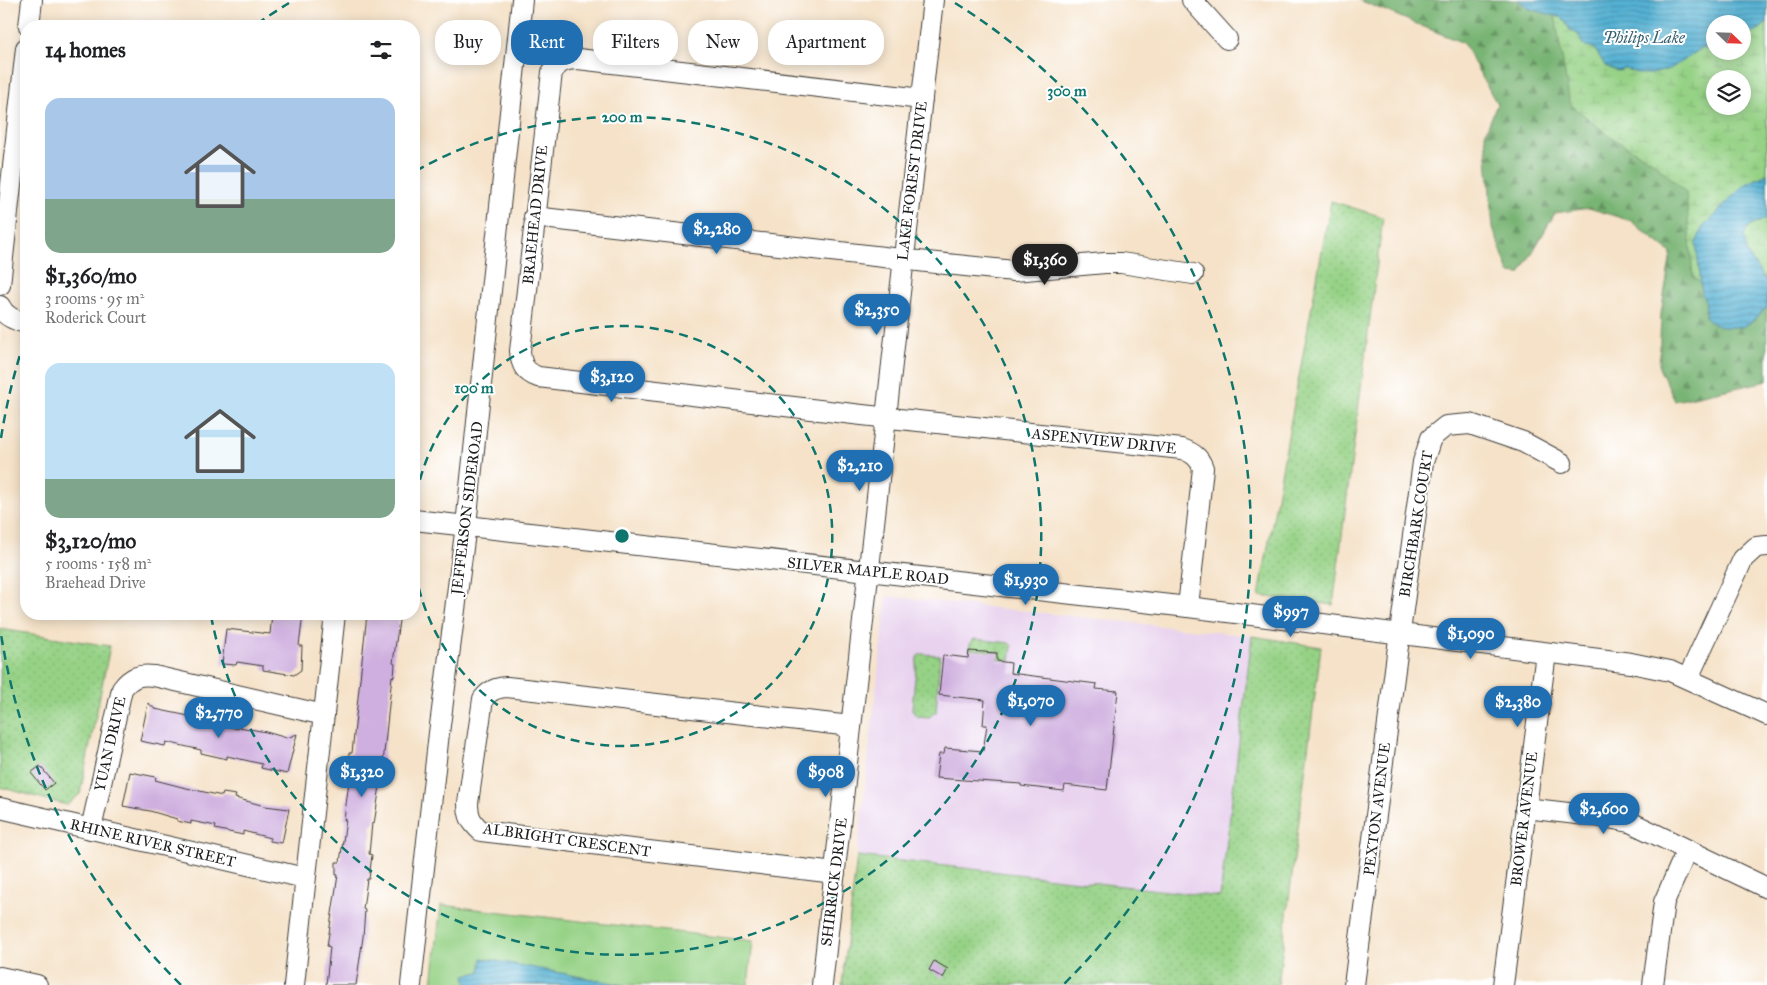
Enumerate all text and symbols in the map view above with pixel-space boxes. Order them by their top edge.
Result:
north arrow [1706,15,1751,60]
map controls [1706,15,1751,115]
chip: Buy [435,20,501,65]
chip: Rent [511,20,583,65]
chip: Filters [593,20,678,65]
chip: New [688,20,758,65]
chip: Apartment [768,20,884,65]
water label: Philips Lake [1603,28,1686,48]
icon: filters [367,36,395,64]
text: 14 homes [45,37,126,63]
button: layers [1706,70,1751,115]
text: 300 m [1047,82,1087,101]
street label: LAKE FOREST DRIVE [893,100,931,262]
text: 200 m [602,108,643,126]
icon: home [175,131,265,221]
street label: BRAEHEAD DRIVE [519,144,551,286]
pin: $2,280 [676,212,758,255]
text: $2,280 [693,219,741,238]
pin: $1,360 [1004,244,1086,286]
text: $1,360 [1023,250,1067,269]
text: $1,360/mo [45,263,137,289]
text: 3 rooms · 95 m² [45,289,144,308]
pin: $2,350 [836,294,918,336]
text: $2,350 [854,300,900,319]
text: Roderick Court [45,308,146,327]
pin: $3,120 [571,360,653,403]
text: $3,120 [590,367,634,386]
text: 100 m [454,379,494,397]
icon: home [175,396,265,486]
street label: JEFFERSON SIDEROAD [447,420,488,598]
street label: ASPENVIEW DRIVE [1030,424,1178,458]
street label: BIRCHBARK COURT [1396,449,1436,599]
pin: $2,210 [819,450,901,492]
text: $2,210 [837,456,883,475]
centre of rings [613,527,631,545]
text: $3,120/mo [45,528,136,554]
text: 5 rooms · 158 m² [45,554,151,573]
street label: SILVER MAPLE ROAD [786,554,950,588]
pin: $1,930 [985,564,1067,606]
text: $1,930 [1004,570,1048,589]
text: Braehead Drive [45,573,146,592]
pin: $997 [1261,596,1321,638]
text: $997 [1273,602,1309,621]
pin: $1,090 [1430,618,1512,660]
text: $1,090 [1447,624,1495,643]
pin: $1,070 [990,684,1072,727]
pin: $2,380 [1477,686,1559,728]
text: $1,070 [1007,691,1055,710]
text: $2,380 [1495,692,1541,711]
street label: YUAN DRIVE [90,695,130,793]
pin: $2,770 [178,696,260,739]
text: $2,770 [195,703,243,722]
street label: PEXTON AVENUE [1360,741,1394,877]
street label: BROWER AVENUE [1507,750,1541,887]
pin: $1,320 [321,756,403,798]
pin: $908 [796,756,856,798]
text: $1,320 [340,762,384,781]
text: $908 [808,762,844,781]
pin: $2,600 [1563,792,1645,835]
text: $2,600 [1580,799,1628,818]
street label: RHINE RIVER STREET [68,815,238,871]
street label: SHIRRICK DRIVE [817,816,851,947]
street label: ALBRIGHT CRESCENT [481,819,652,861]

